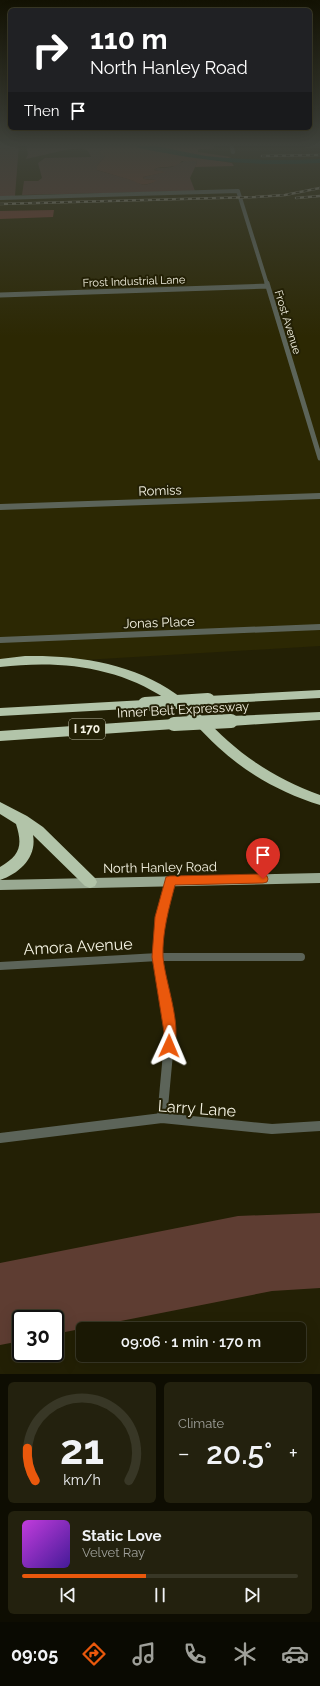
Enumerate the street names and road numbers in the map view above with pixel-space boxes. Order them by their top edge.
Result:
street label: Frost Industrial Lane [83,273,186,290]
street label: Frost Avenue [272,289,304,356]
street label: Romiss [138,482,182,499]
street label: Jonas Place [123,614,195,631]
street label: Inner Belt Expressway [117,699,249,720]
road number: I 170 [69,719,105,739]
street label: North Hanley Road [103,859,217,876]
street label: Amora Avenue [23,934,133,959]
street label: Larry Lane [157,1096,237,1121]

